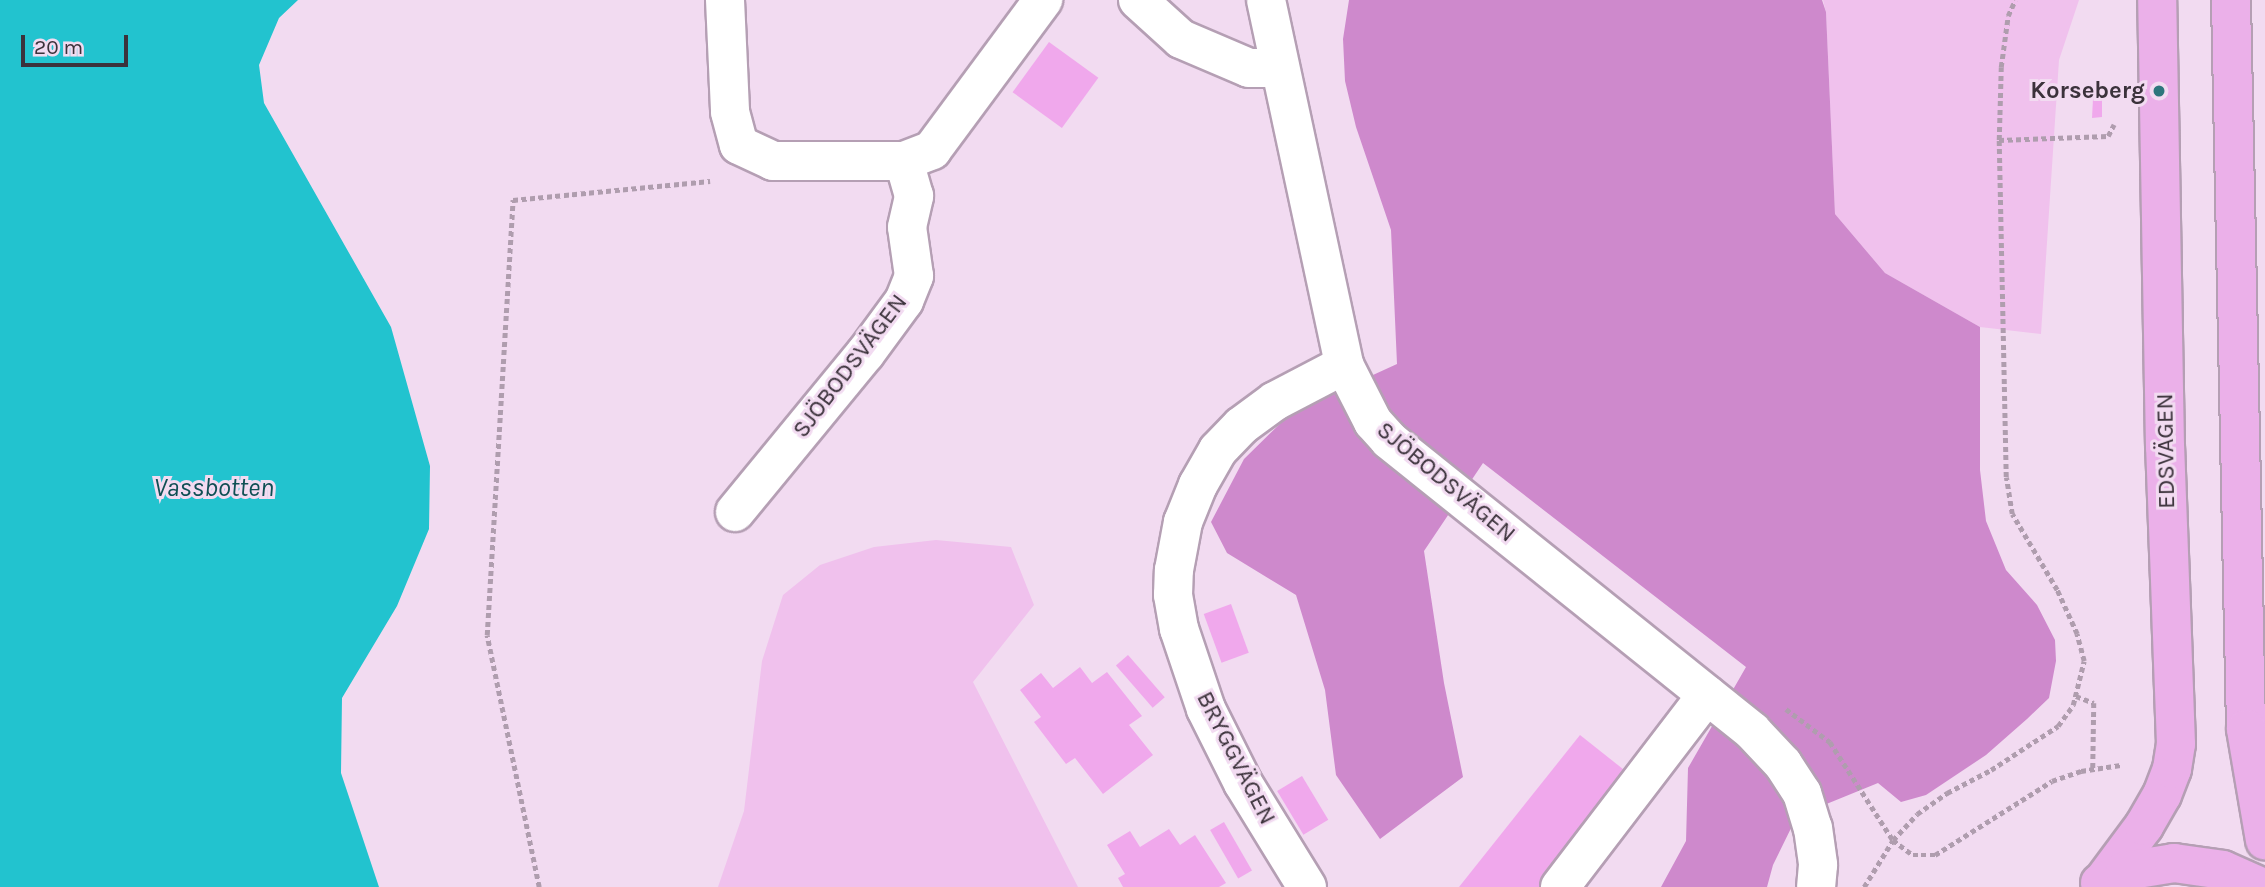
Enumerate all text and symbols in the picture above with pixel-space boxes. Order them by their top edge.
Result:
scale bar [24,21,131,65]
text: 20 m [34,35,83,59]
place label: Korseberg [2030,77,2145,105]
marker: Korseberg [2151,83,2167,99]
street label: SJÖBODSVÄGEN [787,289,913,443]
street label: EDSVÄGEN [2151,393,2181,509]
street label: SJÖBODSVÄGEN [1371,416,1521,548]
water label: Vassbotten [154,472,274,504]
street label: BRYGGVÄGEN [1190,687,1282,829]

